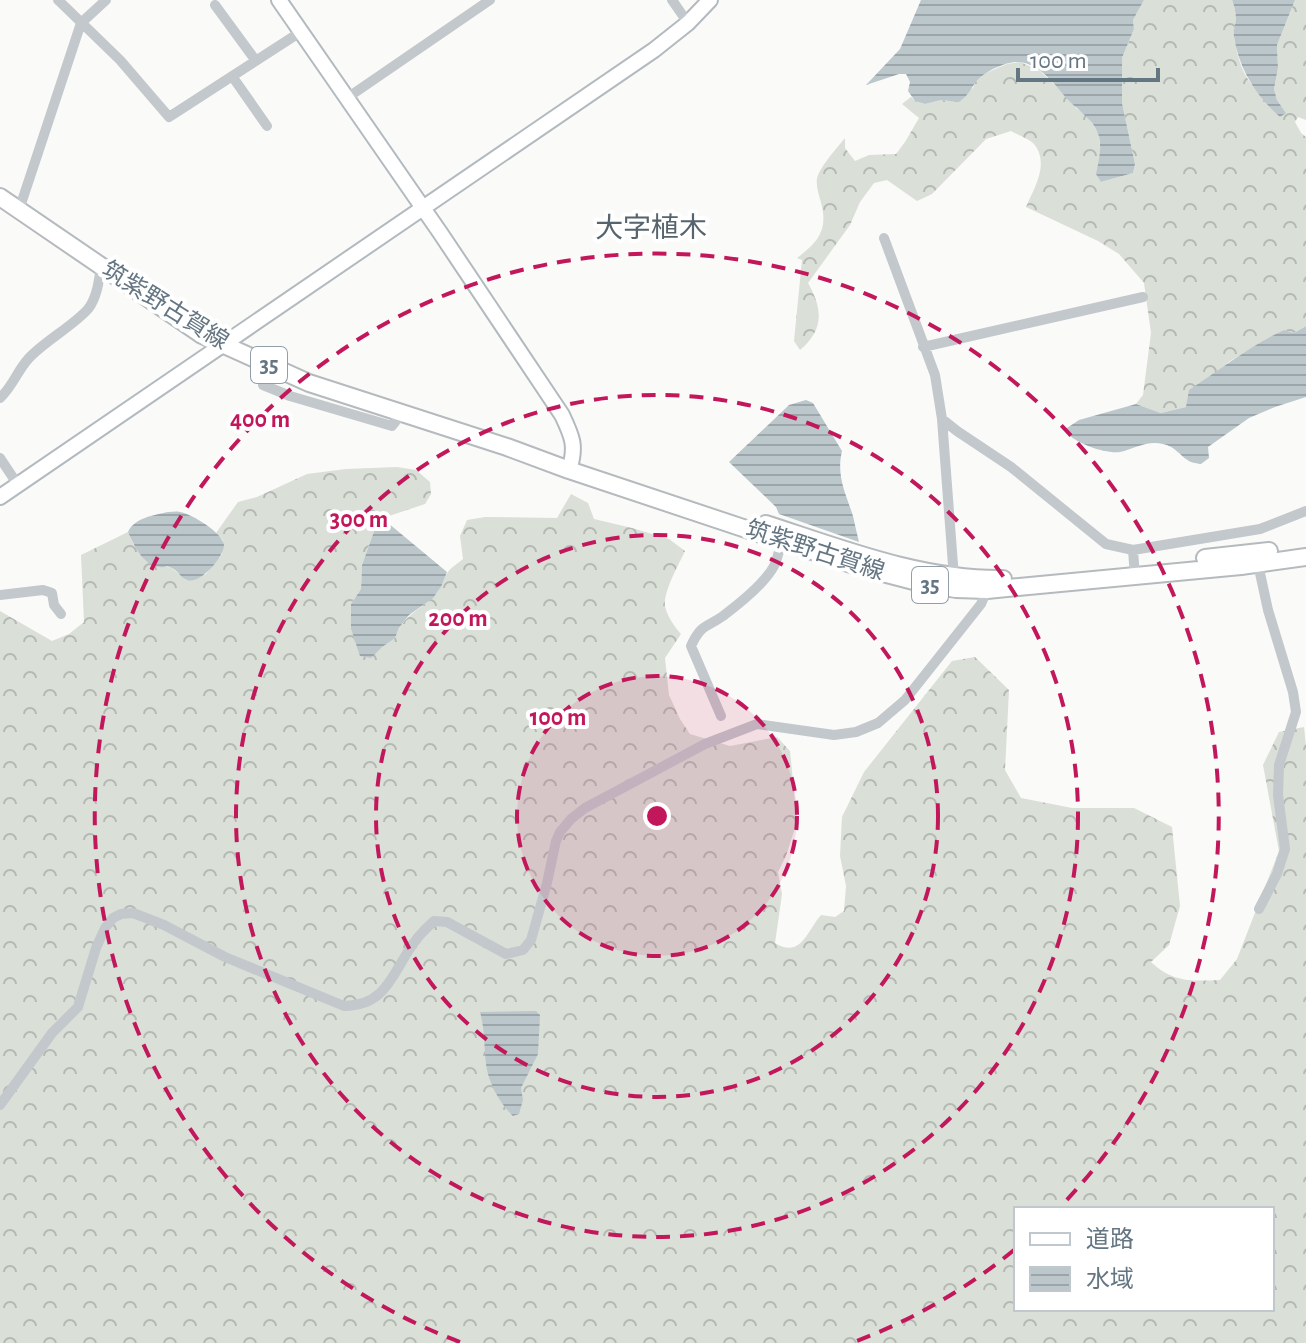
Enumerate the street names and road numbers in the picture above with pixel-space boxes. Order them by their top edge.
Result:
street label: 筑紫野古賀線 [98,256,233,354]
road number: 35 [251,347,287,383]
street label: 筑紫野古賀線 [743,515,888,585]
road number: 35 [912,567,948,603]

